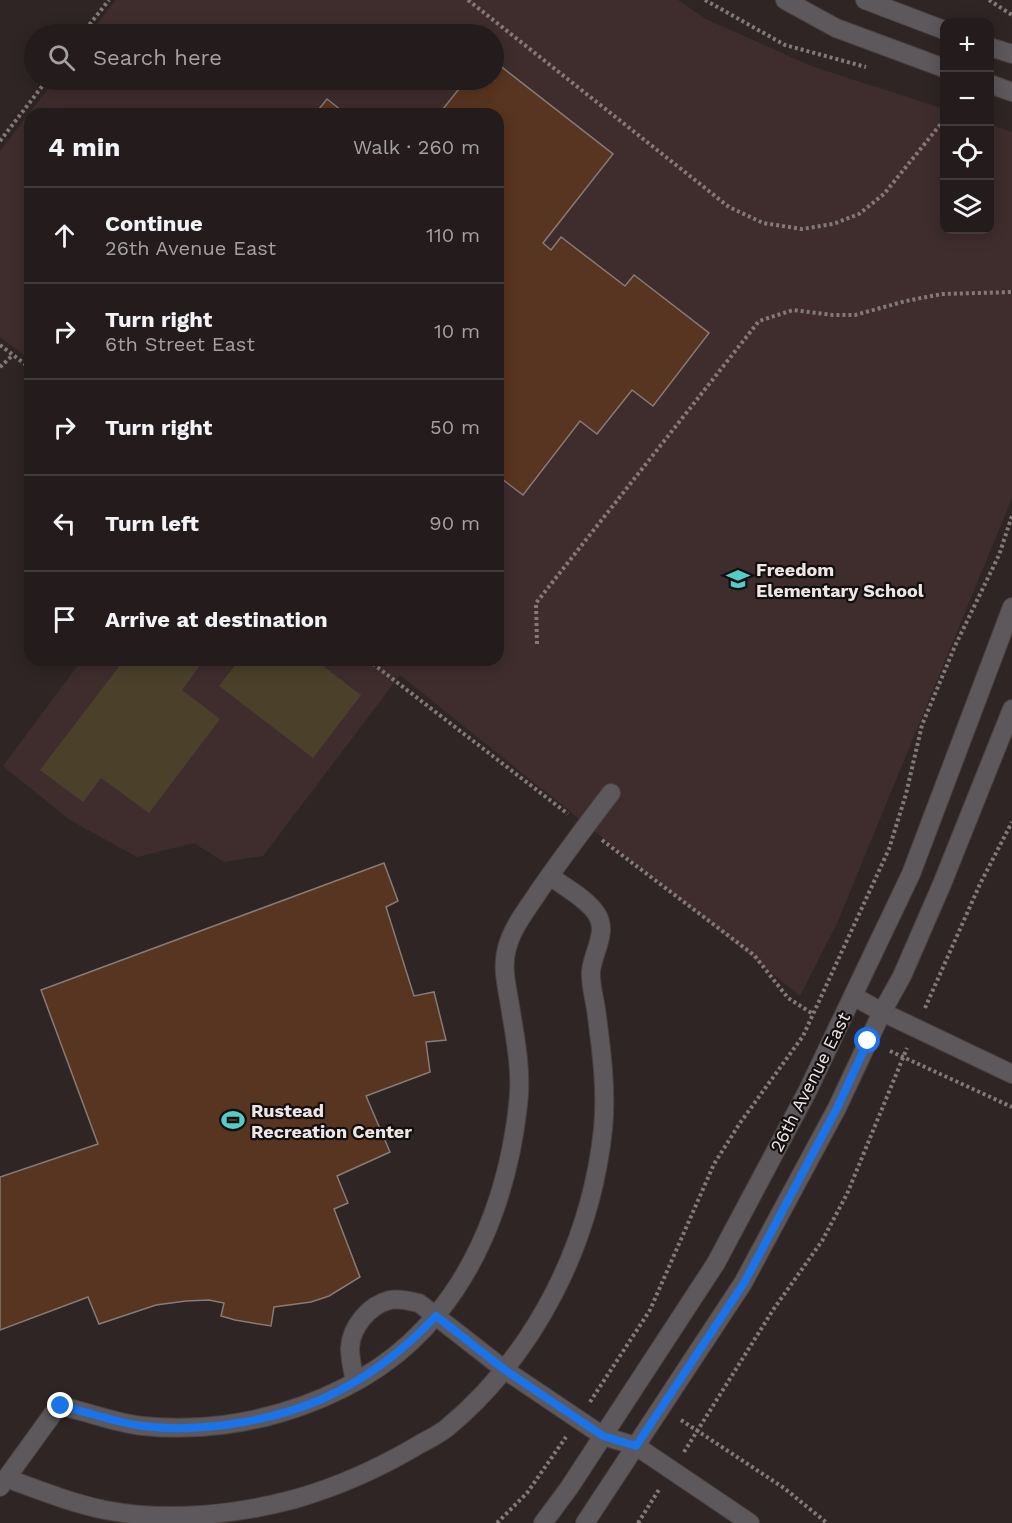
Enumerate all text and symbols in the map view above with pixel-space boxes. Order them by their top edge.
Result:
map controls [940,18,994,234]
button: + [940,18,994,72]
search box [24,24,504,90]
icon: search [45,41,78,74]
text: Search here [93,45,222,70]
button: − [940,72,994,126]
button: locate [940,126,994,180]
text: 4 min [48,132,120,162]
text: Walk · 260 m [353,135,480,159]
button: layers [940,180,994,234]
text: Continue [105,211,203,236]
icon: ahead [48,219,81,252]
text: 110 m [426,223,480,247]
text: 26th Avenue East [105,236,276,260]
text: Turn right [105,307,212,332]
icon: right [48,315,81,348]
text: 10 m [434,319,480,343]
text: 6th Street East [105,332,255,356]
icon: right [48,411,81,444]
text: Turn right [105,415,212,440]
text: 50 m [430,415,480,439]
icon: left [48,507,81,540]
text: Turn left [105,511,199,536]
text: 90 m [429,511,480,535]
place label: Freedom Elementary School [756,559,924,601]
school or university icon: Freedom Elementary School [725,566,751,592]
icon: arrive [48,603,81,636]
text: Arrive at destination [105,607,328,632]
street label: 26th Avenue East [766,1008,855,1155]
route start [854,1027,880,1053]
place label: Rustead Recreation Center [251,1100,412,1142]
sports icon: Rustead Recreation Center [220,1107,246,1133]
route end [47,1392,73,1418]

